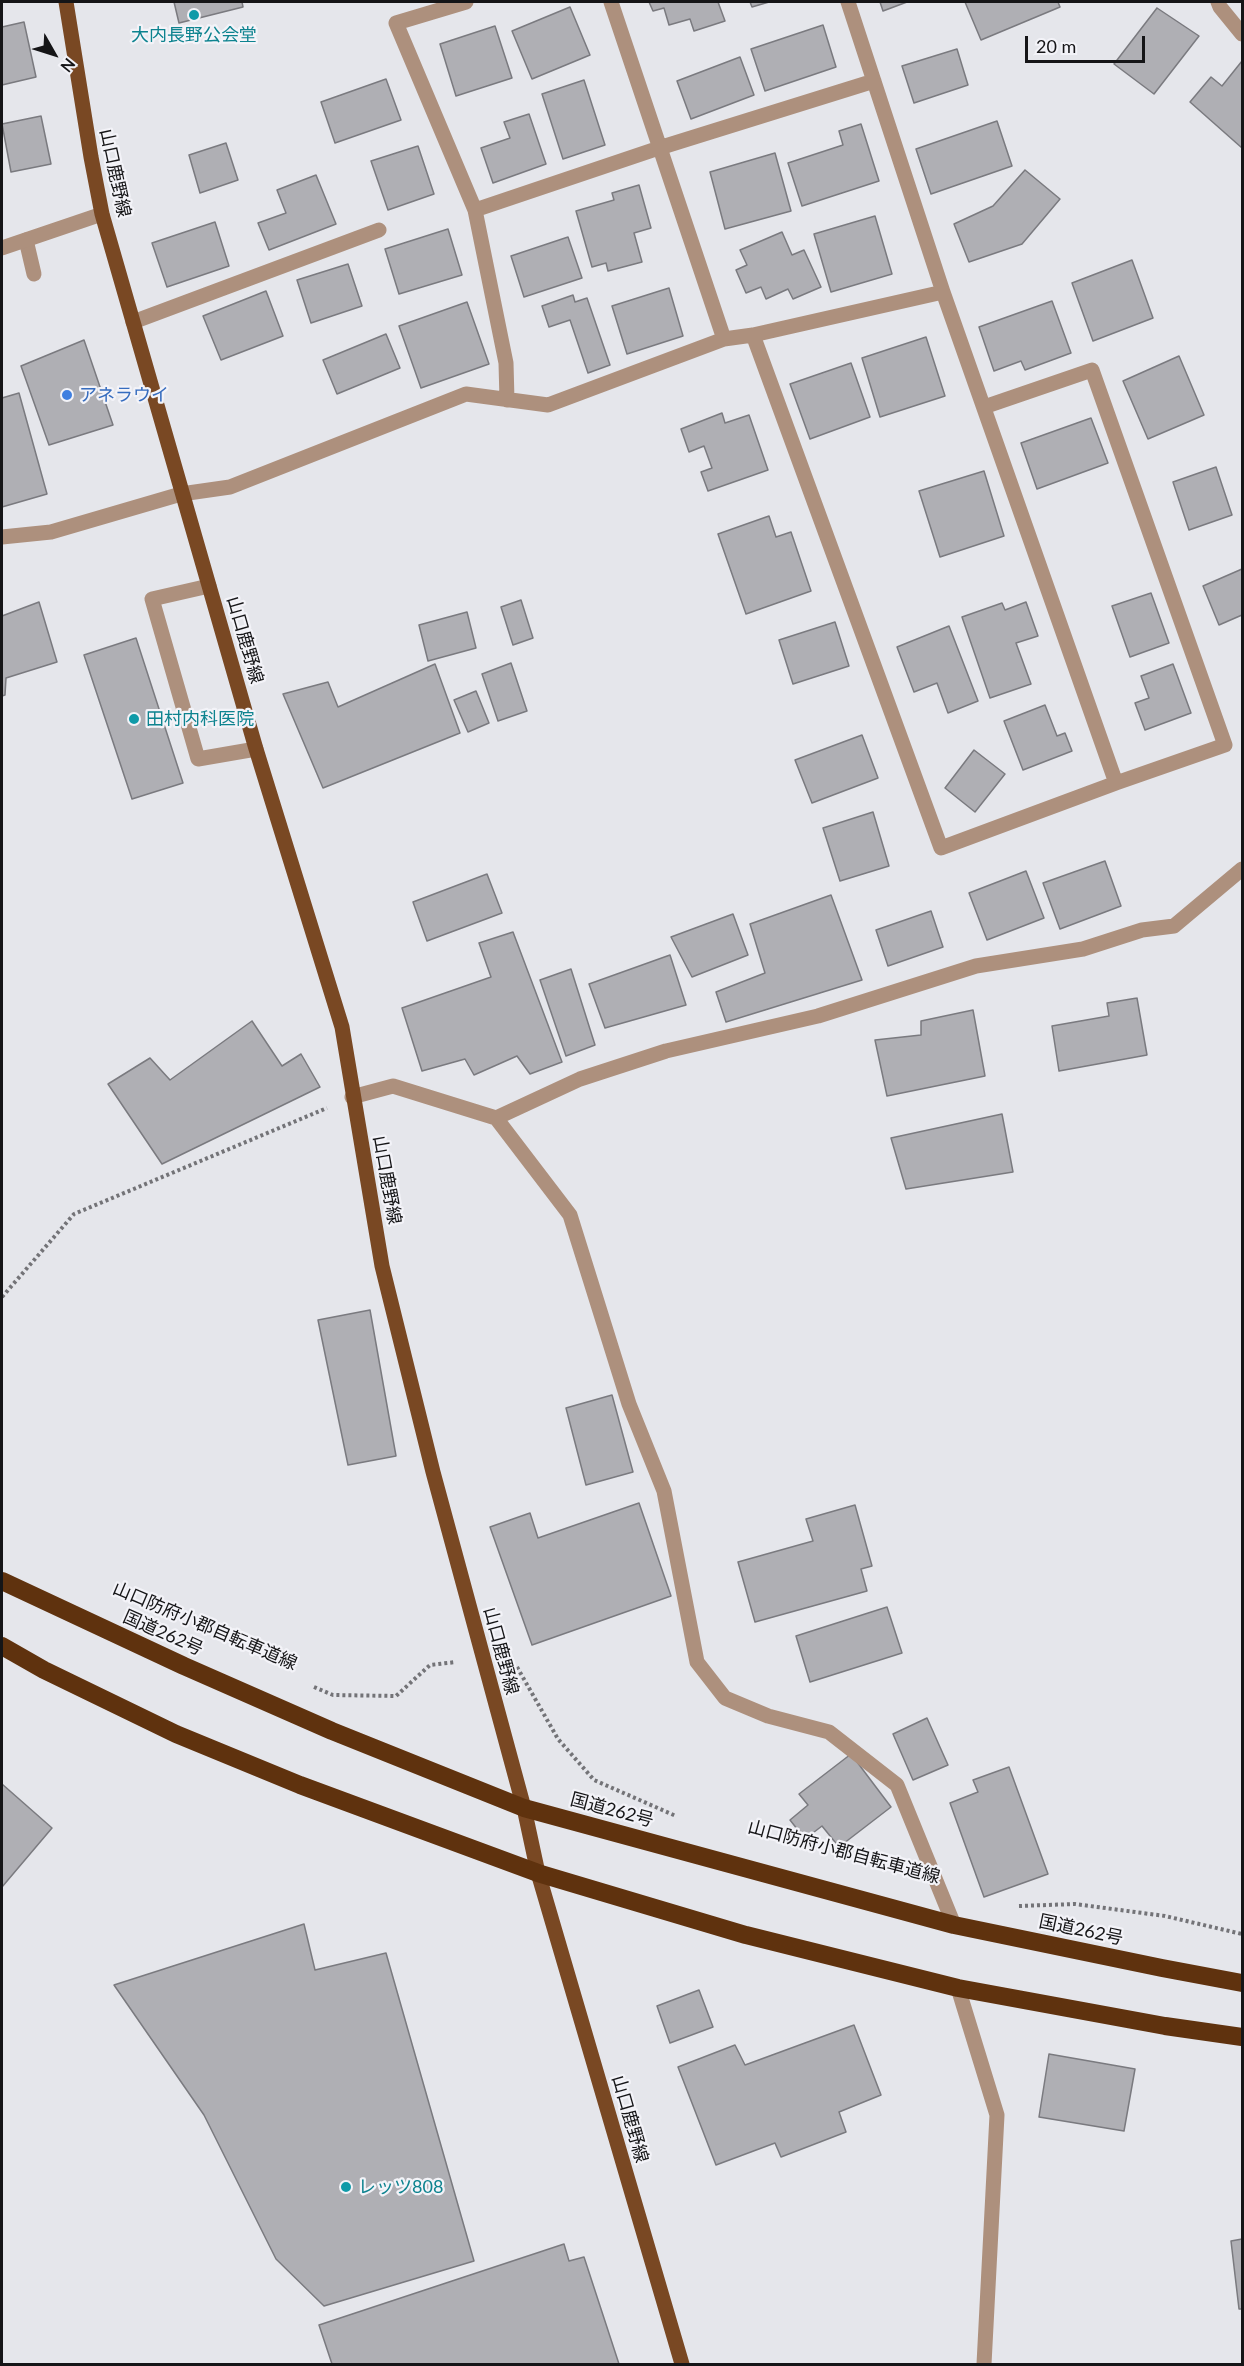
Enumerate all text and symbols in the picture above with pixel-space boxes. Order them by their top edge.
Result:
marker: 大内長野公会堂 [187,8,201,22]
north arrow [24,24,84,84]
place label: 大内長野公会堂 [131,24,257,46]
scale bar [1028,24,1148,62]
text: 20 m [1036,35,1076,57]
text: N [57,55,80,76]
street label: 山口鹿野線 [95,127,135,219]
place label: アネラウイ [79,384,169,406]
marker: アネラウイ [60,388,74,402]
street label: 山口鹿野線 [222,594,268,686]
place label: 田村内科医院 [146,708,254,730]
marker: 田村内科医院 [127,712,141,726]
street label: 山口鹿野線 [369,1134,405,1226]
street label: 山口防府小郡自転車道線 [110,1577,300,1675]
street label: 山口鹿野線 [479,1605,523,1697]
street label: 国道262号 [120,1606,206,1660]
street label: 国道262号 [568,1789,656,1831]
street label: 山口防府小郡自転車道線 [746,1816,942,1888]
street label: 国道262号 [1037,1911,1125,1949]
street label: 山口鹿野線 [607,2073,653,2165]
place label: レッツ808 [358,2176,443,2198]
marker: レッツ808 [339,2180,353,2194]

